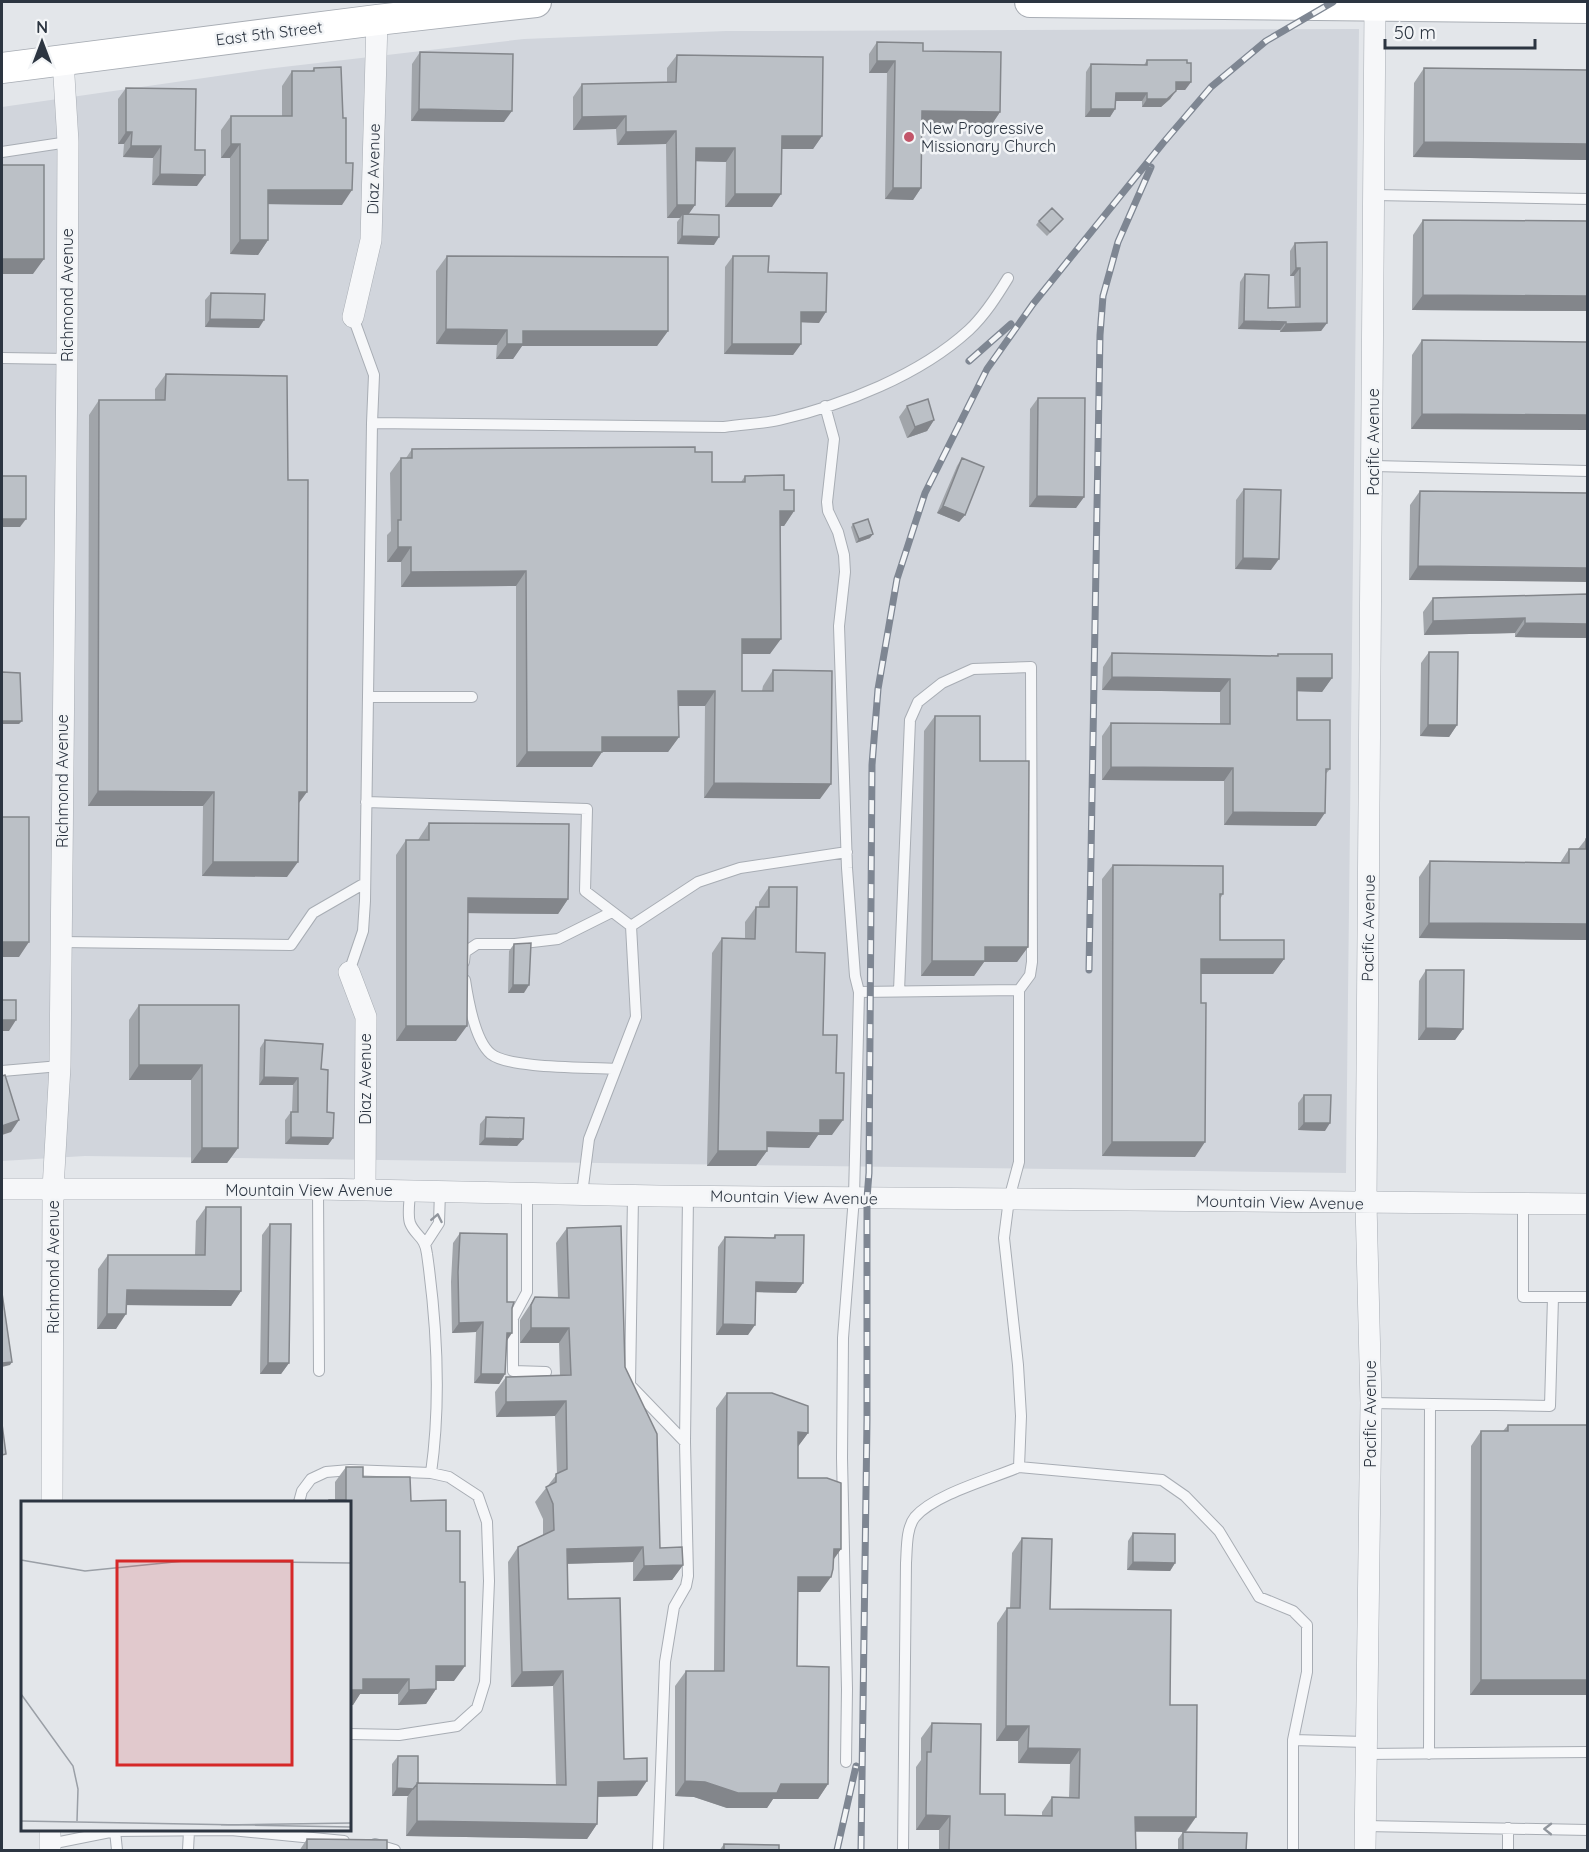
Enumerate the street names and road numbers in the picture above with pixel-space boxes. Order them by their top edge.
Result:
street label: East 5th Street [214,17,324,49]
street label: Diaz Avenue [362,123,384,215]
street label: Richmond Avenue [57,228,77,362]
street label: Pacific Avenue [1363,388,1383,496]
street label: Richmond Avenue [52,714,72,848]
street label: Pacific Avenue [1357,874,1379,982]
street label: Diaz Avenue [355,1033,375,1125]
street label: Mountain View Avenue [225,1180,393,1200]
street label: Mountain View Avenue [710,1186,878,1208]
street label: Mountain View Avenue [1196,1191,1364,1213]
street label: Richmond Avenue [43,1200,63,1334]
street label: Pacific Avenue [1360,1360,1380,1468]

